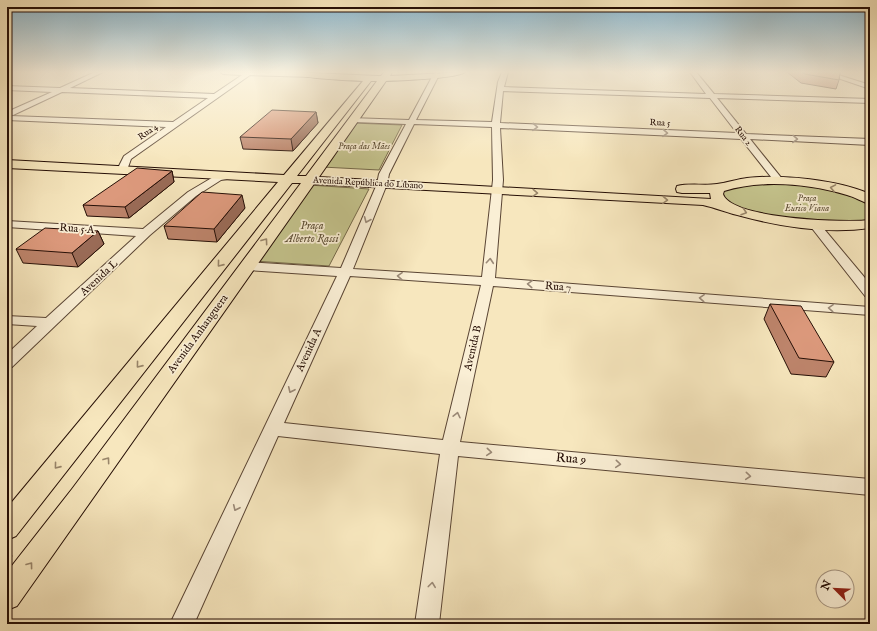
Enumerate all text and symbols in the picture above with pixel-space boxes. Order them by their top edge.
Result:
street label: Rua 5 [649,117,671,129]
street label: Rua 4 [136,121,161,143]
one-way arrow [532,122,538,131]
street label: Rua 2 [732,124,754,148]
one-way arrow [662,129,668,138]
one-way arrow [792,135,798,144]
park label: Praça das Mães [338,141,390,152]
street label: Avenida República do Líbano [312,175,423,191]
one-way arrow [830,184,837,193]
one-way arrow [532,189,538,198]
park label: Praça Eurico Viana [784,193,829,214]
one-way arrow [662,195,668,204]
one-way arrow [741,207,748,215]
one-way arrow [363,216,371,223]
park label: Praça Alberto Rassi [284,219,339,246]
street label: Rua 5 A [59,221,96,237]
one-way arrow [260,238,267,245]
street label: Avenida L [76,257,121,300]
one-way arrow [486,258,495,264]
one-way arrow [218,259,225,266]
one-way arrow [397,271,403,280]
street label: Rua 7 [544,279,572,295]
one-way arrow [527,280,533,289]
street label: Avenida Anhanguera [164,292,231,377]
one-way arrow [698,293,705,302]
one-way arrow [828,304,834,313]
street label: Avenida B [461,324,485,373]
street label: Avenida A [292,326,325,375]
one-way arrow [136,361,143,368]
one-way arrow [288,385,296,393]
one-way arrow [453,412,461,418]
one-way arrow [486,447,492,456]
street label: Rua 9 [555,449,587,469]
one-way arrow [102,457,110,464]
one-way arrow [615,459,621,468]
one-way arrow [55,462,62,469]
one-way arrow [745,471,751,480]
one-way arrow [233,503,241,511]
one-way arrow [26,562,33,569]
north arrow [815,569,855,609]
text: N [818,578,835,593]
one-way arrow [427,582,436,588]

